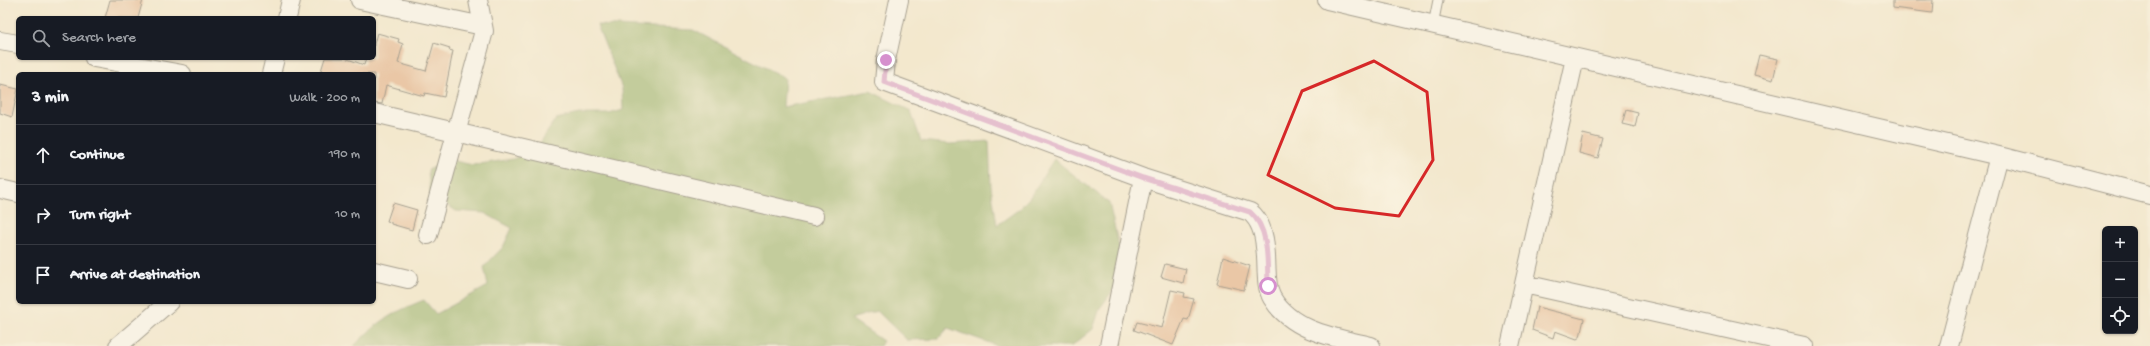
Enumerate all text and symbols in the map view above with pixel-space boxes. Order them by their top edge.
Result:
search box [16,16,376,60]
icon: search [30,27,52,49]
text: Search here [62,29,136,47]
route end [877,51,895,69]
text: 3 min [32,88,69,108]
text: Walk · 200 m [289,91,360,106]
icon: ahead [32,144,54,166]
text: Continue [70,146,124,164]
text: 190 m [329,147,360,162]
icon: right [32,204,54,226]
text: Turn right [70,206,130,224]
text: 10 m [335,207,360,222]
map controls [2102,226,2138,334]
button: + [2102,226,2138,262]
button: − [2102,262,2138,298]
icon: arrive [32,264,54,286]
text: Arrive at destination [70,266,200,284]
route start [1259,277,1277,295]
button: locate [2102,298,2138,334]

